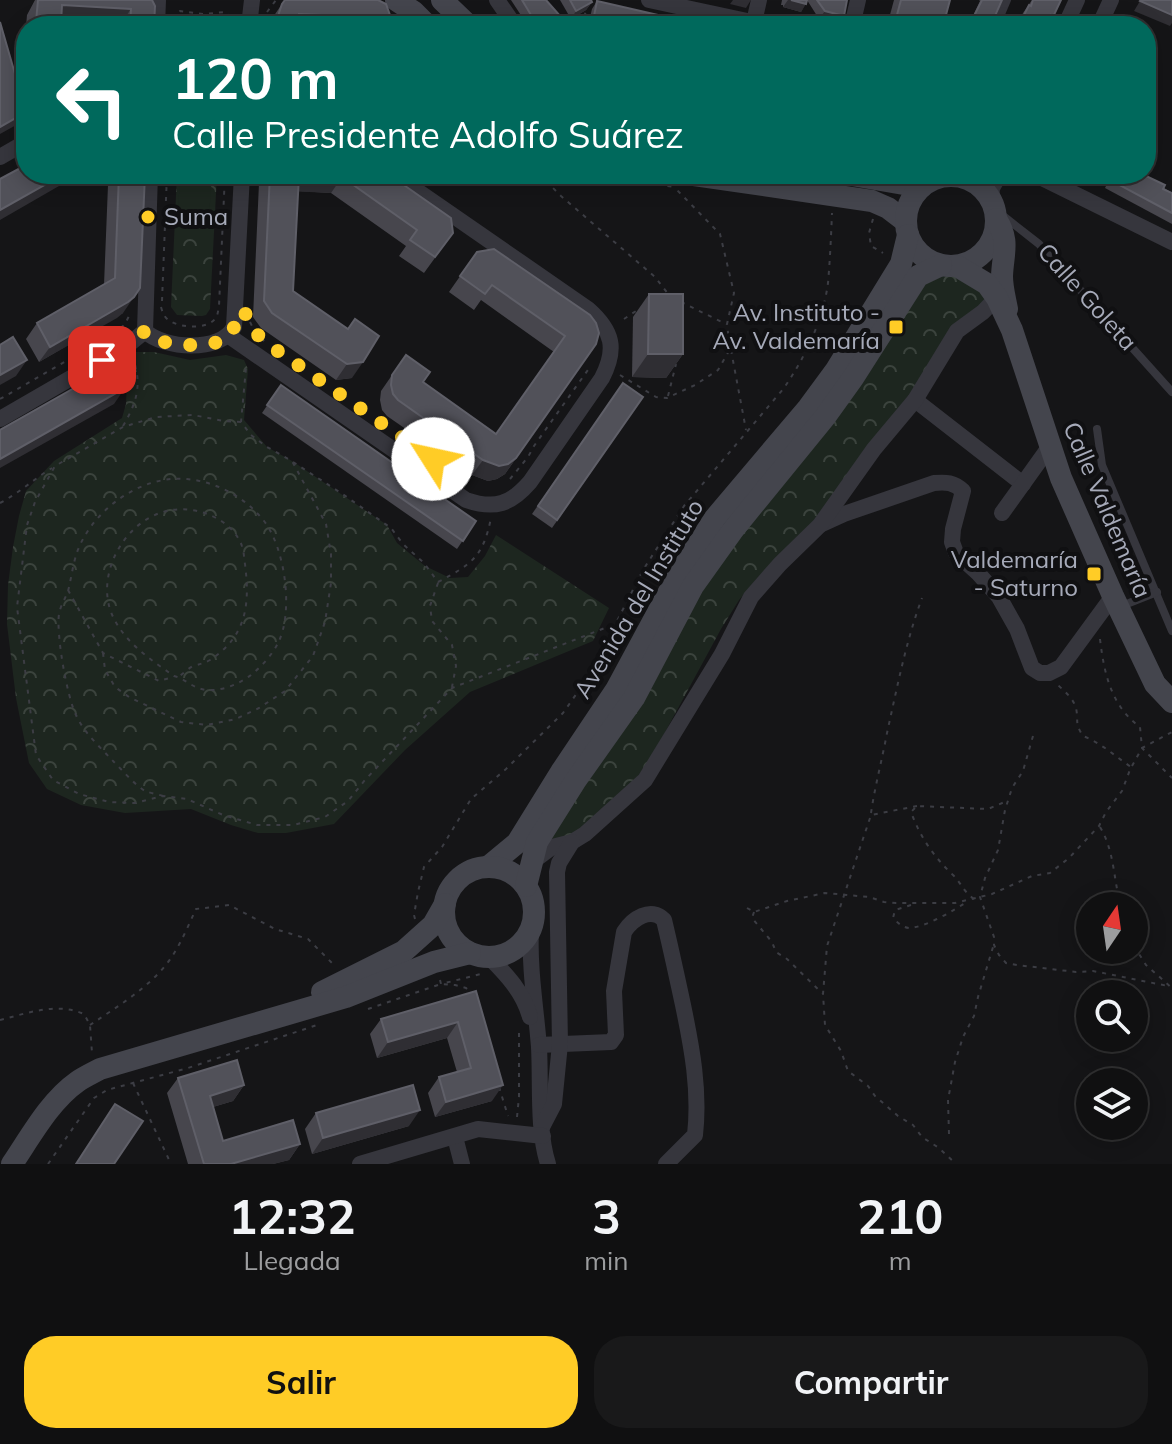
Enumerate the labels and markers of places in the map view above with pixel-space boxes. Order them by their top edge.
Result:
place label: Suma [164,201,228,231]
marker: Suma [139,208,157,226]
place label: Av. Instituto - Av. Valdemaría [712,297,880,355]
marker: Av. Instituto - Av. Valdemaría [887,318,905,336]
pin [68,326,136,394]
place label: Valdemaría - Saturno [951,544,1078,602]
marker: Valdemaría - Saturno [1085,565,1103,583]

